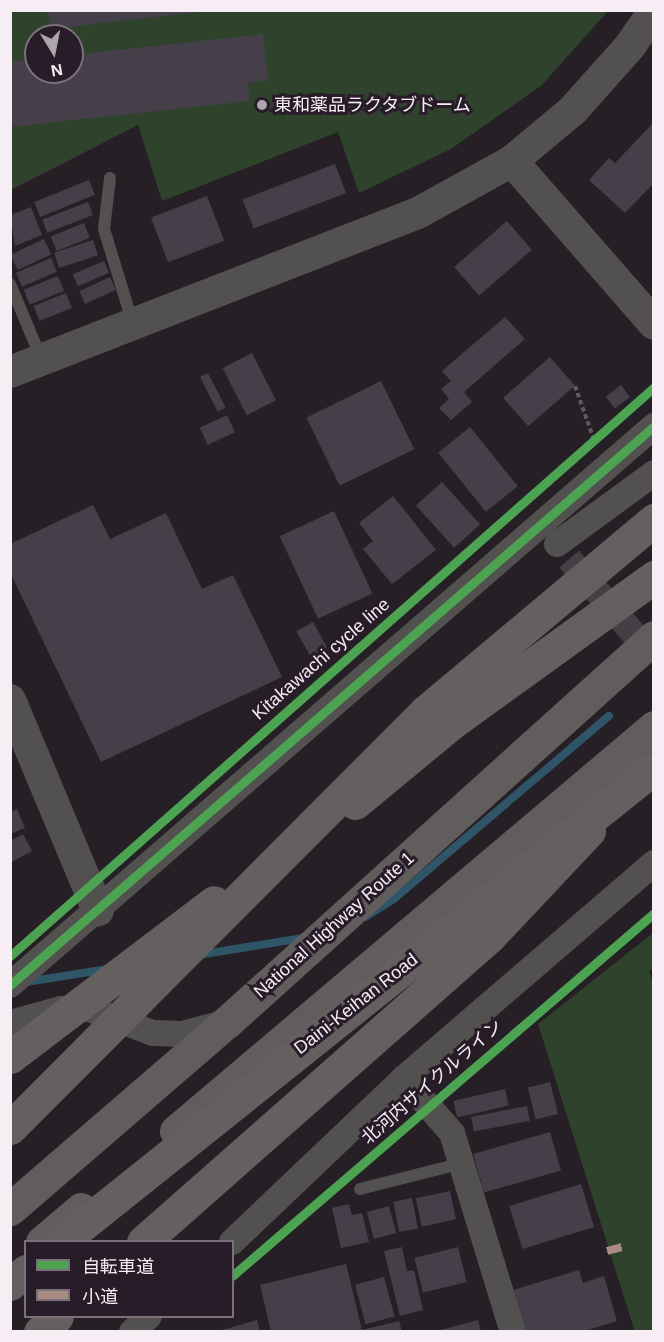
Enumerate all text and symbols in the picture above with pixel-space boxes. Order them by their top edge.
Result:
north arrow [24,24,84,84]
text: N [50,61,64,80]
place label: 東和薬品ラクタブドーム [274,94,472,116]
marker: 東和薬品ラクタブドーム [255,98,269,112]
street label: Kitakawachi cycle line [248,593,394,725]
street label: National Highway Route 1 [249,847,419,1003]
street label: Daini-Keihan Road [290,949,422,1059]
street label: 北河内サイクルライン [357,1015,507,1149]
legend [24,1240,234,1318]
text: 自転車道 [82,1257,154,1277]
text: 小道 [82,1287,118,1307]

